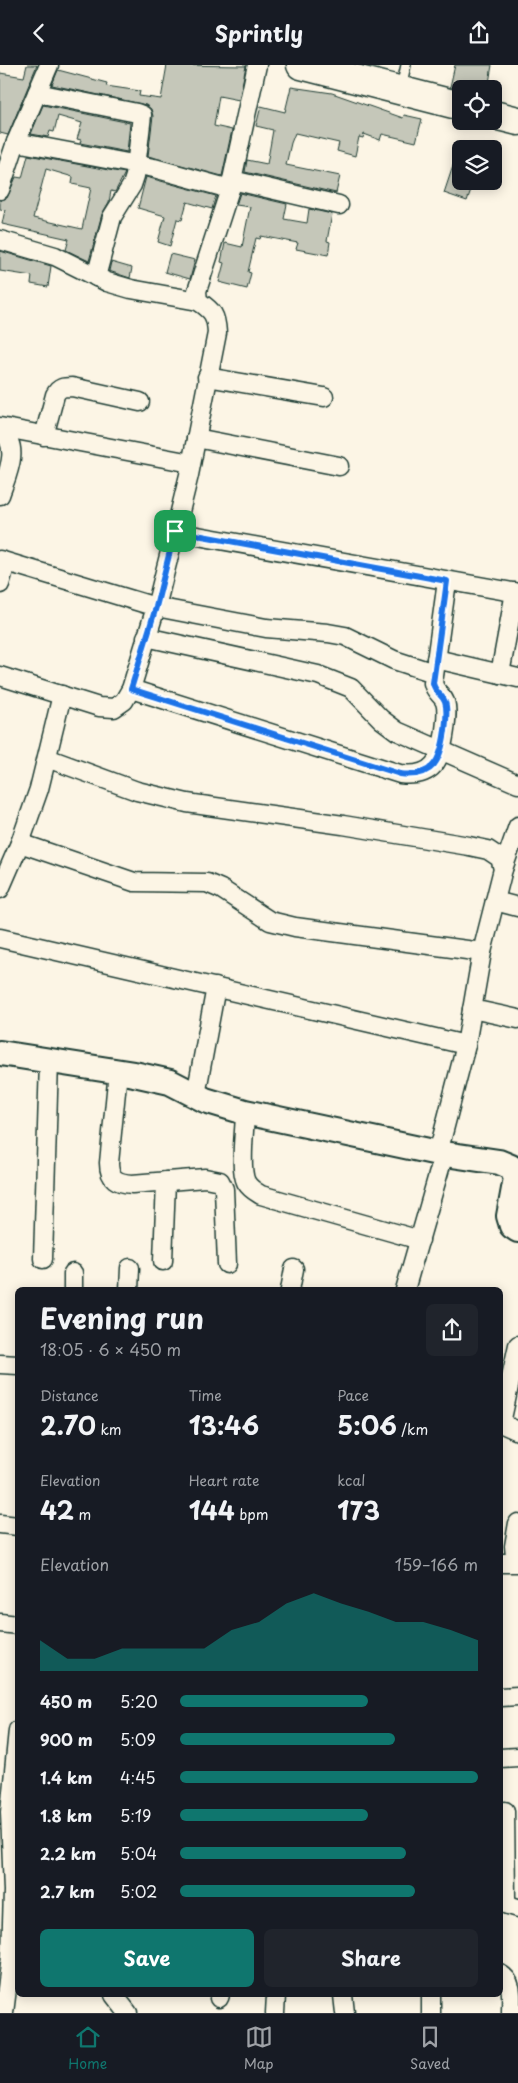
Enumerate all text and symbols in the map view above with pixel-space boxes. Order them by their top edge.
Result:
text: Sprintly [215,16,303,49]
icon: back [25,19,53,47]
icon: share [465,19,493,47]
map controls [452,80,502,190]
button: locate [452,80,502,130]
button: layers [452,140,502,190]
pin [154,510,196,552]
icon: arrive [161,517,189,545]
text: Evening run [40,1296,204,1339]
button: share [426,1304,478,1356]
text: 18:05 · 6 × 450 m [40,1337,181,1361]
text: Distance [40,1385,99,1406]
text: Time [189,1385,222,1406]
text: Pace [337,1385,369,1406]
text: 2.70 [40,1406,96,1444]
text: 13:46 [189,1406,259,1444]
text: 5:06 [337,1406,397,1444]
text: km [96,1419,122,1440]
text: /km [397,1419,428,1440]
text: Elevation [40,1470,100,1491]
text: Heart rate [189,1470,259,1491]
text: kcal [337,1470,365,1491]
text: 42 [40,1491,74,1529]
text: 144 [189,1491,235,1529]
text: 173 [337,1491,380,1529]
text: m [74,1504,91,1525]
text: bpm [235,1504,268,1525]
text: Elevation [40,1552,109,1576]
text: 159–166 m [395,1552,478,1576]
text: 450 m [40,1689,92,1713]
text: 5:20 [120,1689,158,1713]
text: 900 m [40,1727,93,1751]
text: 5:09 [120,1727,156,1751]
text: 1.4 km [40,1765,92,1789]
text: 4:45 [120,1765,156,1789]
text: 1.8 km [40,1803,92,1827]
text: 5:19 [120,1803,151,1827]
text: 2.2 km [40,1841,96,1865]
text: 5:04 [120,1841,157,1865]
text: 2.7 km [40,1879,95,1903]
text: 5:02 [120,1879,157,1903]
button: Save [40,1929,254,1987]
button: Share [264,1929,478,1987]
tab: Home [68,2023,107,2074]
tab: Map [244,2023,274,2074]
tab: Saved [410,2023,450,2074]

